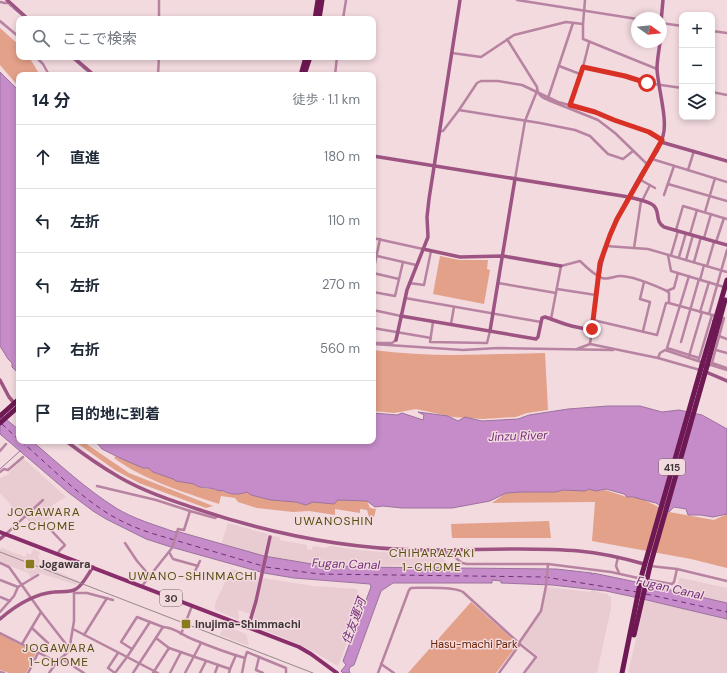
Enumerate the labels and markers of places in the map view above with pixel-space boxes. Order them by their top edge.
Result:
place label: Jogawara [39,557,90,571]
marker: Jogawara [24,558,36,570]
place label: Inujima-Shimmachi [195,617,301,631]
marker: Inujima-Shimmachi [180,618,192,630]

